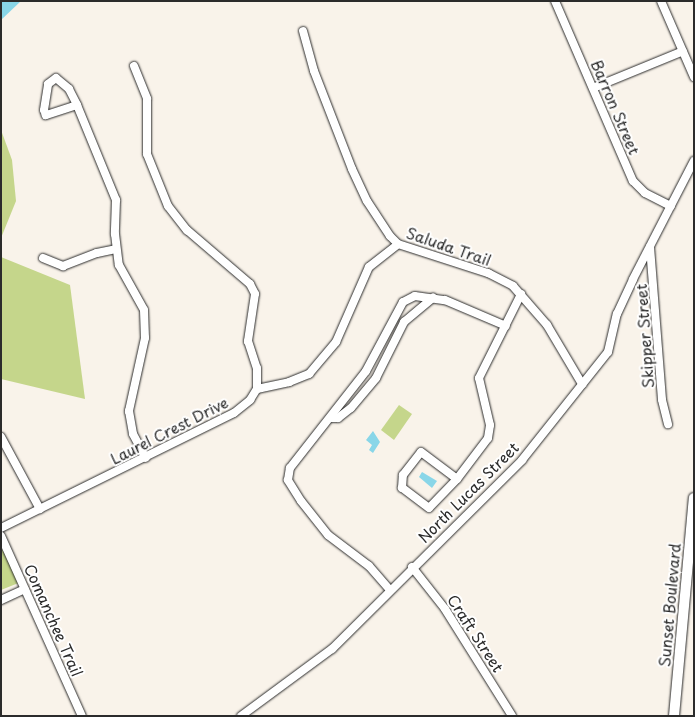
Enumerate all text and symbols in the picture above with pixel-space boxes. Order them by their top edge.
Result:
street label: Barron Street [588,57,644,157]
street label: Saluda Trail [405,223,493,269]
street label: Skipper Street [631,283,657,389]
street label: Laurel Crest Drive [106,392,232,468]
street label: North Lucas Street [413,437,523,547]
street label: Sunset Boulevard [655,542,683,668]
street label: Comanchee Trail [21,560,87,680]
street label: Craft Street [444,591,508,675]

